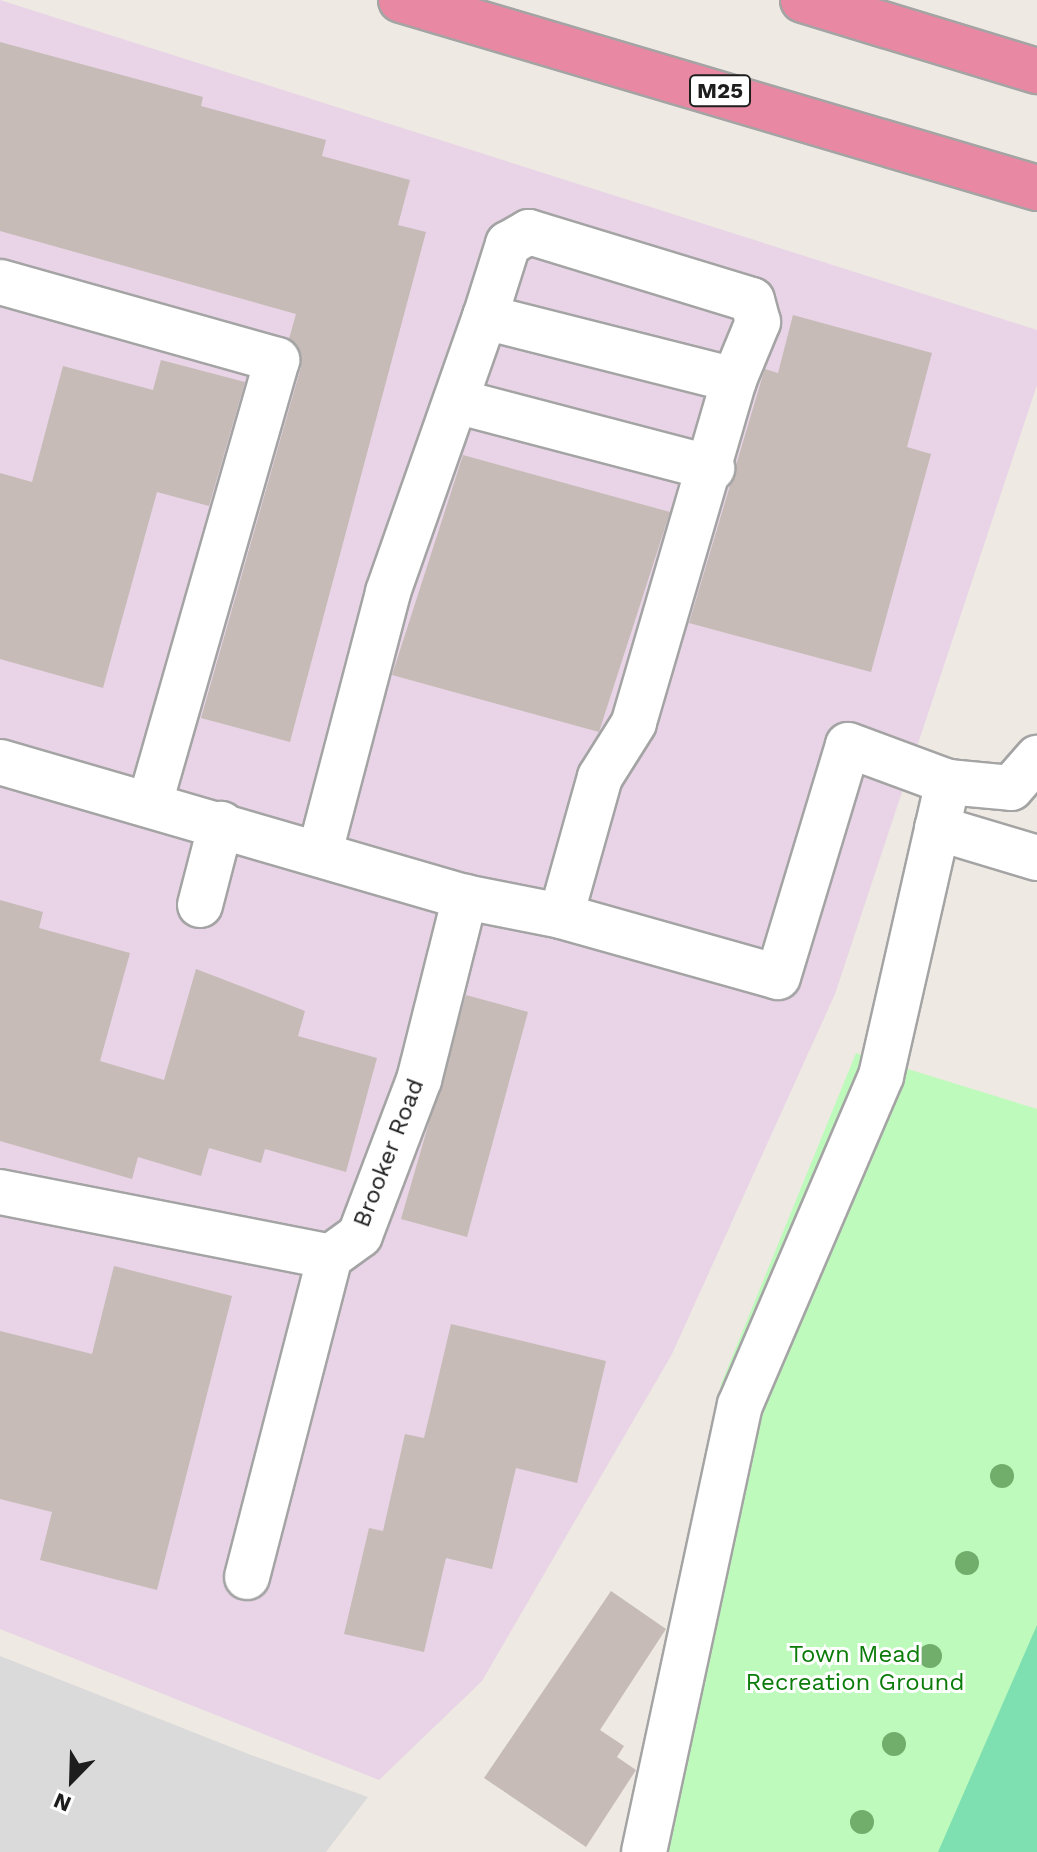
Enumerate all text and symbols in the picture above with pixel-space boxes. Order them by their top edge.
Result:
road number: M25 [688,73,752,109]
street label: Brooker Road [347,1074,431,1232]
park label: Town Mead Recreation Ground [746,1641,964,1697]
north arrow [32,1740,112,1820]
text: N [50,1788,75,1817]

